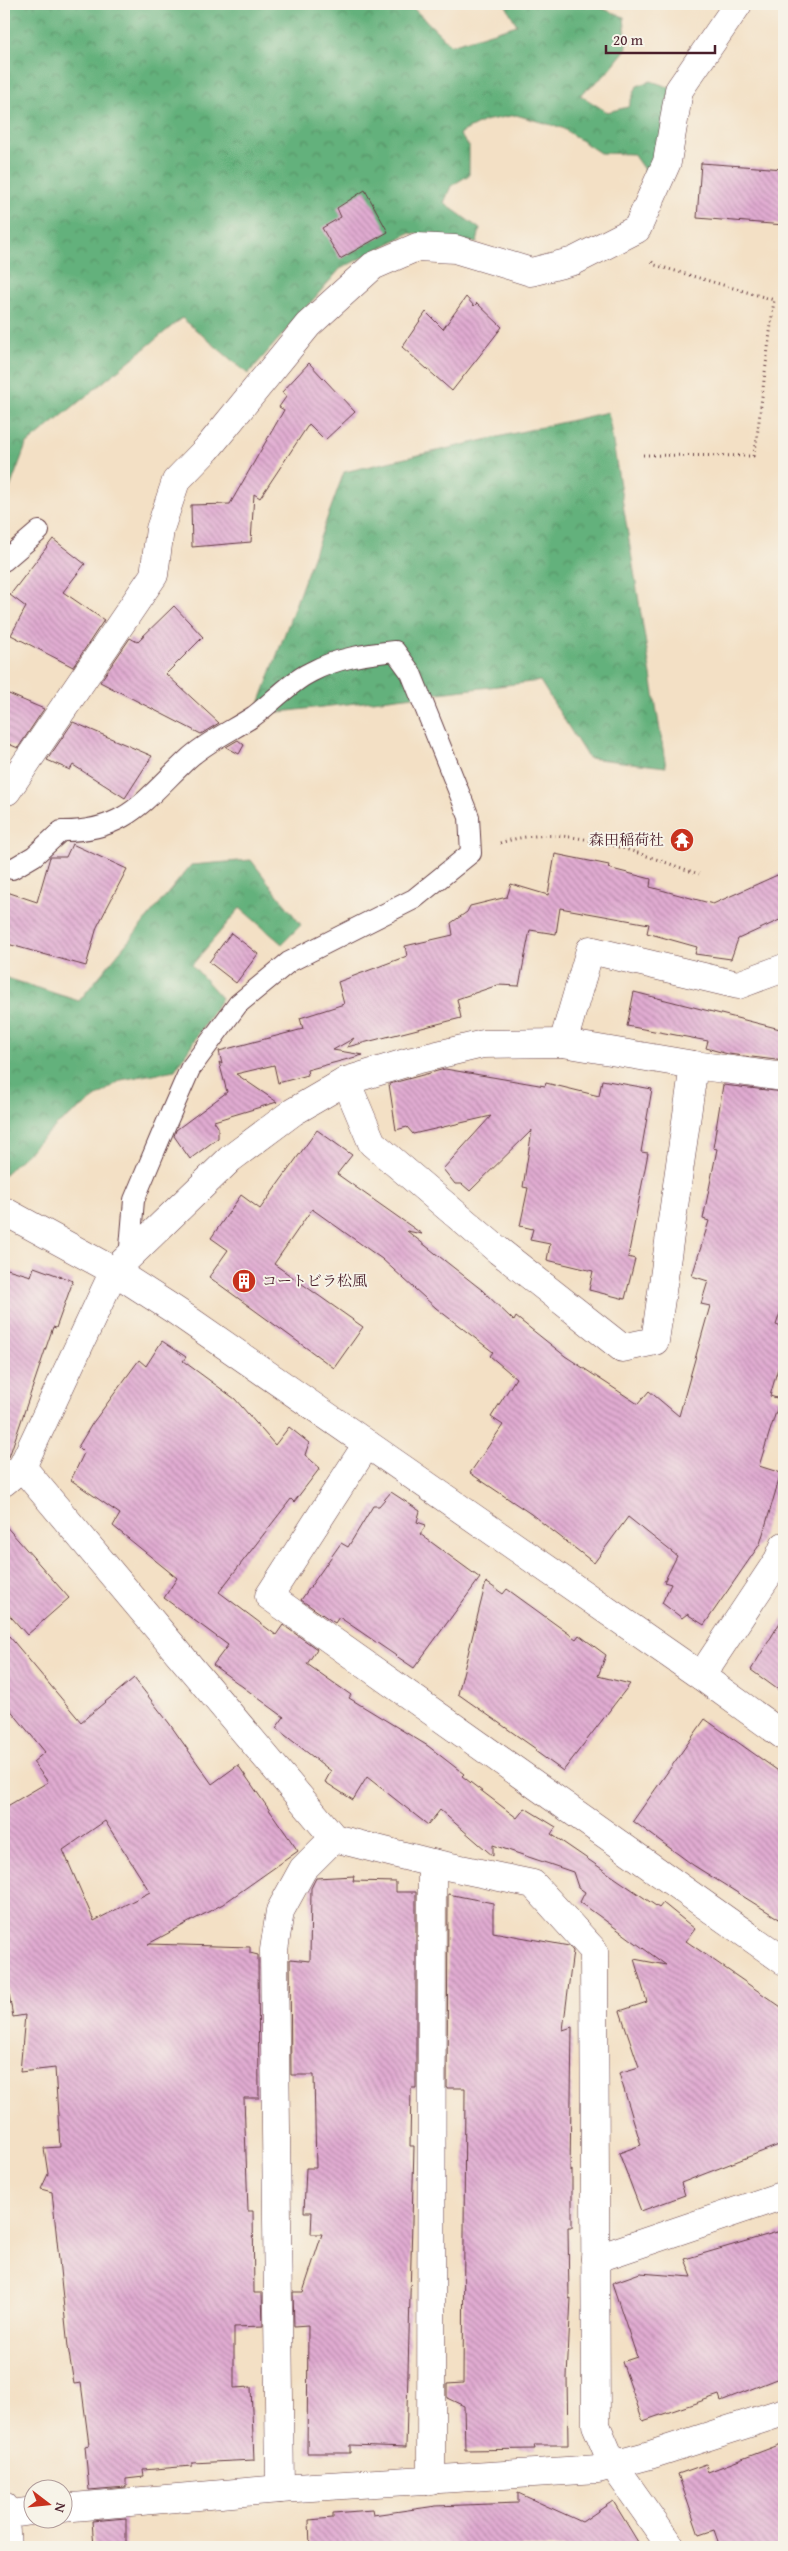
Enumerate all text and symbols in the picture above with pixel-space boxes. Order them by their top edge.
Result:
scale bar [606,22,714,54]
text: 20 m [613,29,644,50]
temple icon: 森田稲荷社 [669,827,695,853]
place label: 森田稲荷社 [589,829,664,850]
building icon: コートビラ松風 [231,1268,257,1294]
place label: コートビラ松風 [262,1270,367,1291]
north arrow [22,2478,72,2528]
text: N [49,2500,71,2515]

